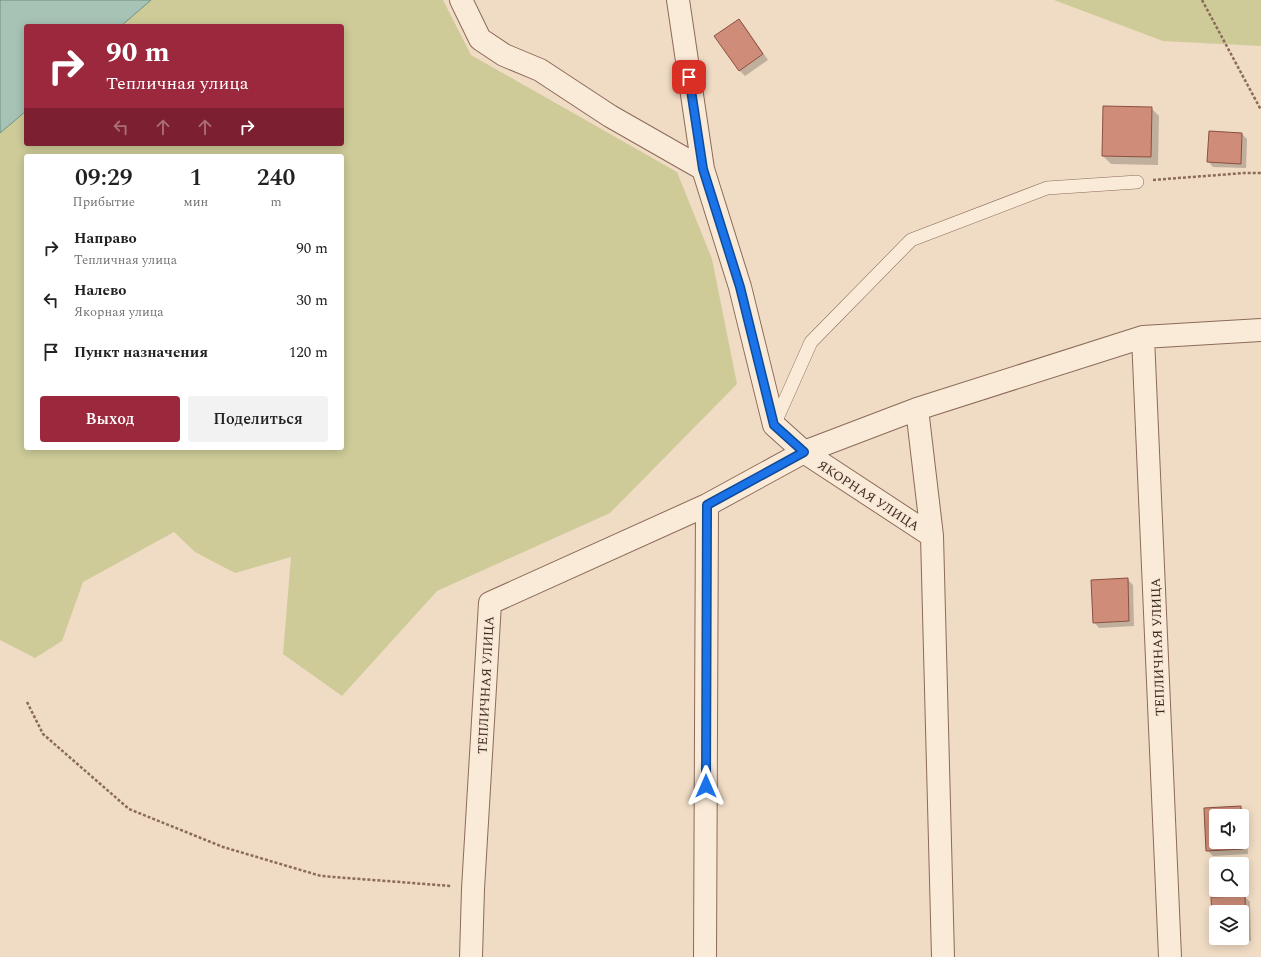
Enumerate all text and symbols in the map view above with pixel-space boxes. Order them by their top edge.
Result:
text: 90 m [106,31,170,74]
icon: right [40,40,92,92]
pin [672,60,706,94]
icon: arrive [678,66,700,88]
text: Тепличная улица [106,70,249,97]
icon: left [110,116,132,138]
icon: ahead [152,116,174,138]
icon: ahead [194,116,216,138]
icon: right [236,116,258,138]
text: 09:29 [75,160,133,196]
text: 1 [189,160,202,196]
text: 240 [257,160,295,196]
text: Прибытие [73,192,135,212]
text: мин [184,192,208,212]
text: m [271,192,282,212]
text: Направо [74,227,137,250]
icon: right [40,237,62,259]
text: 90 m [296,237,328,260]
text: Тепличная улица [74,250,177,270]
text: Налево [74,279,127,302]
icon: left [40,289,62,311]
text: 30 m [296,289,328,312]
text: Якорная улица [74,302,164,322]
icon: arrive [40,341,62,363]
text: Пункт назначения [74,341,208,364]
text: 120 m [289,341,328,364]
button: Выход [40,396,180,442]
button: Поделиться [188,396,328,442]
street label: ЯКОРНАЯ УЛИЦА [814,455,924,536]
street label: ТЕПЛИЧНАЯ УЛИЦА [1146,577,1170,716]
street label: ТЕПЛИЧНАЯ УЛИЦА [472,615,500,755]
position arrow [685,765,727,807]
map controls [1209,809,1249,945]
button: sound [1209,809,1249,849]
button: search [1209,857,1249,897]
button: layers [1209,905,1249,945]

